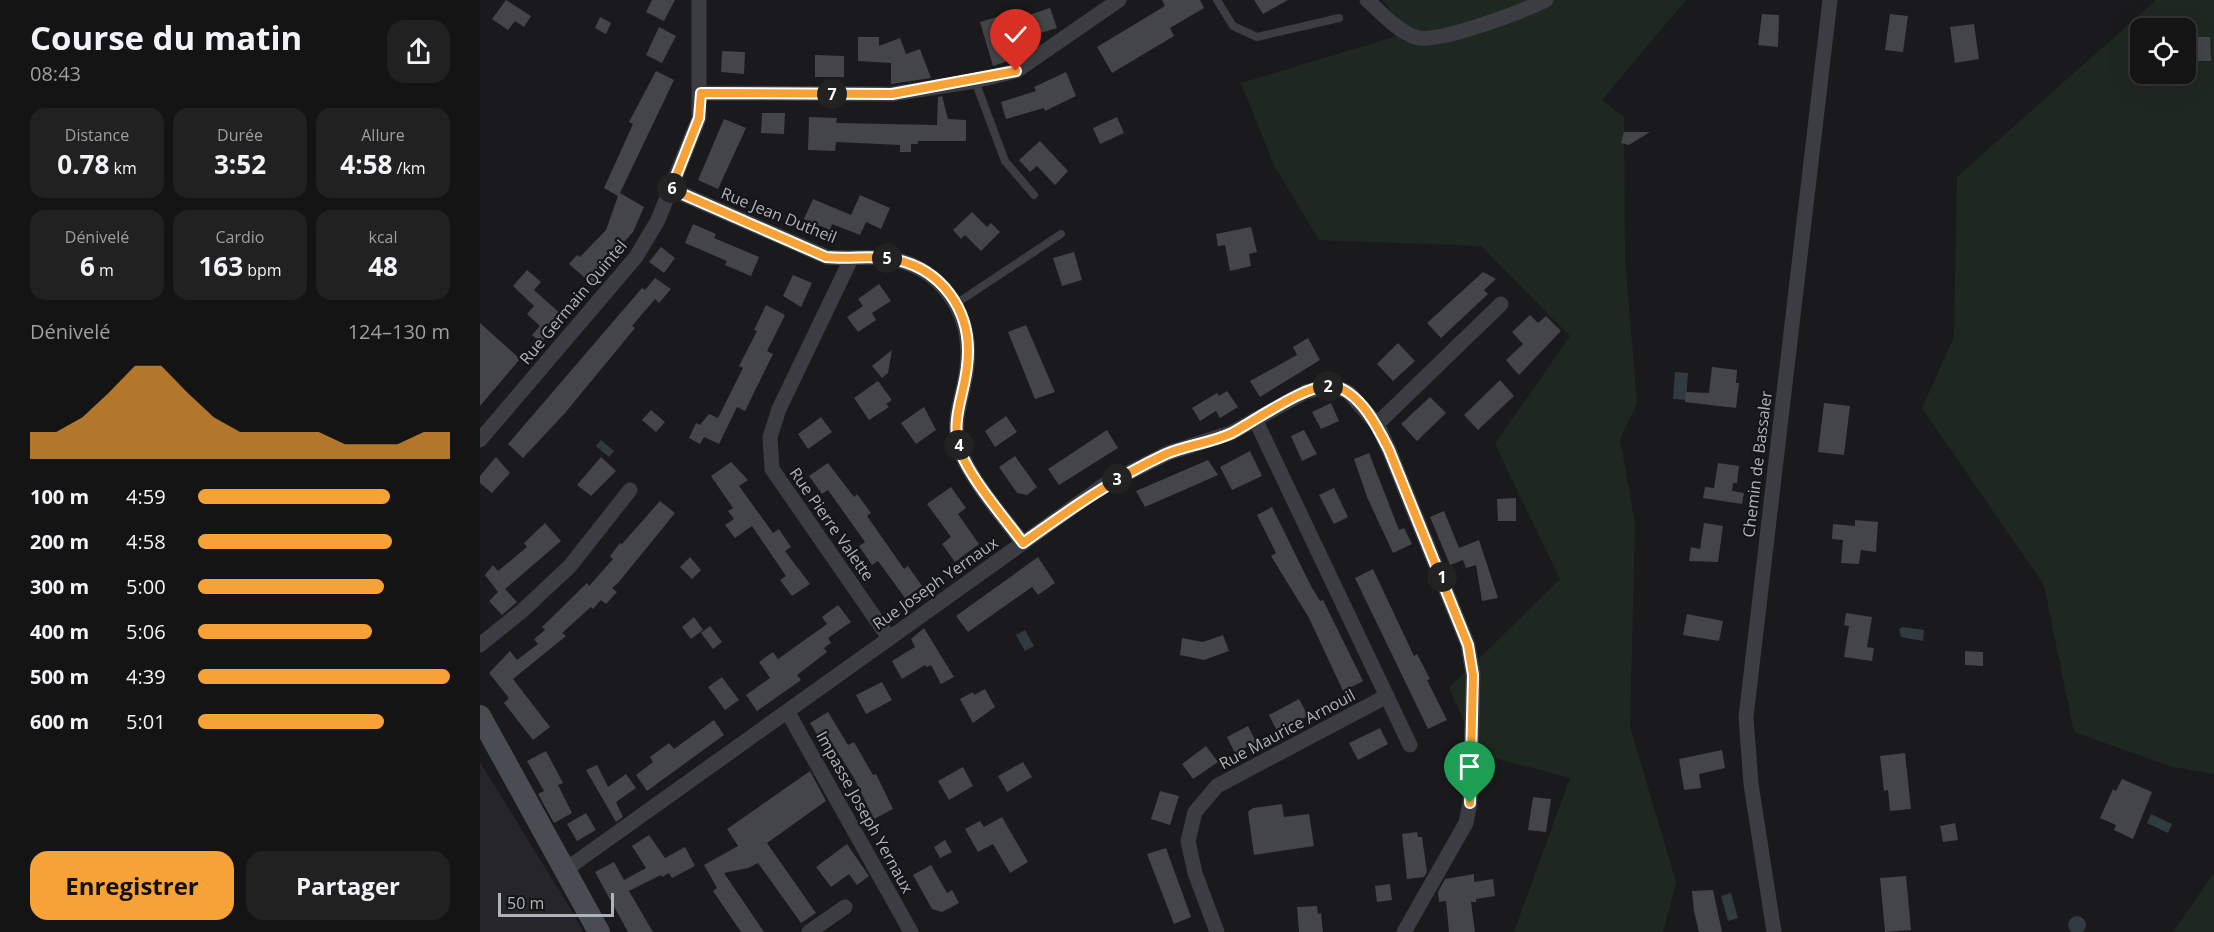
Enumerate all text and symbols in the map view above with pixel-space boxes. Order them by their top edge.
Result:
pin [990,9,1041,71]
text: Course du matin [30,15,302,60]
icon: check [999,18,1032,51]
map controls [2130,18,2196,84]
button: locate [2130,18,2196,84]
button: share [387,20,450,83]
text: 08:43 [30,60,81,87]
pin: 7 [817,79,847,109]
text: 7 [827,83,837,105]
text: Distance [65,124,129,146]
text: Durée [217,124,263,146]
text: Allure [361,124,405,146]
text: 0.78 [57,146,109,182]
text: 3:52 [214,146,266,182]
text: 4:58 [340,146,392,182]
text: km [109,157,137,179]
text: /km [392,157,426,179]
pin: 6 [657,173,687,203]
text: 6 [667,177,677,199]
street label: Rue Jean Dutheil [718,182,840,248]
text: Dénivelé [65,226,129,248]
text: Cardio [216,226,264,248]
text: kcal [369,226,398,248]
street label: Rue Germain Quintel [514,235,632,369]
pin: 5 [872,243,902,273]
text: 5 [882,247,892,269]
text: 6 [80,248,95,284]
text: 163 [198,248,243,284]
text: 48 [368,248,398,284]
text: m [95,259,114,281]
text: bpm [243,259,282,281]
text: Dénivelé [30,318,111,345]
text: 124–130 m [348,318,450,345]
pin: 2 [1313,371,1343,401]
text: 2 [1323,375,1333,397]
street label: Chemin de Bassaler [1737,389,1777,539]
pin: 4 [944,430,974,460]
text: 4 [954,434,964,456]
street label: Rue Pierre Valette [785,463,879,585]
pin: 3 [1102,464,1132,494]
text: 3 [1112,468,1122,490]
text: 100 m [30,483,89,510]
text: 4:59 [126,483,166,510]
text: 200 m [30,528,89,555]
text: 4:58 [126,528,166,555]
street label: Rue Joseph Yernaux [868,531,1003,635]
pin: 1 [1427,562,1457,592]
text: 1 [1437,566,1447,588]
text: 300 m [30,573,89,600]
text: 5:00 [126,573,166,600]
text: 400 m [30,618,89,645]
text: 5:06 [126,618,166,645]
text: 500 m [30,663,89,690]
text: 4:39 [126,663,166,690]
street label: Rue Maurice Arnouil [1215,684,1359,774]
text: 600 m [30,708,89,735]
text: 5:01 [126,708,166,735]
street label: Impasse Joseph Yernaux [811,727,919,897]
pin [1444,741,1495,803]
icon: arrive [1453,750,1486,783]
button: Enregistrer [30,851,234,920]
button: Partager [246,851,450,920]
scale bar [498,890,614,918]
text: 50 m [507,892,544,914]

